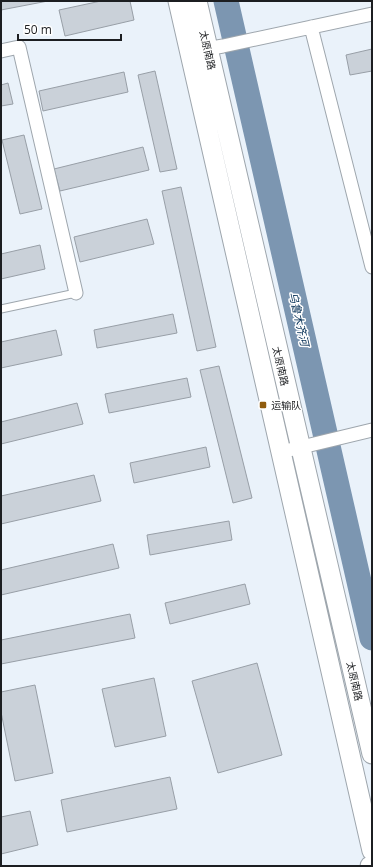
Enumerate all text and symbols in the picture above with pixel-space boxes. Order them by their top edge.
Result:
scale bar [18,16,121,42]
text: 50 m [24,21,52,38]
street label: 太原南路 [197,29,219,71]
water label: 乌鲁木齐河 [286,290,313,349]
street label: 太原南路 [270,345,292,387]
place label: 运输队 [271,398,301,412]
marker: 运输队 [258,400,268,410]
street label: 太原南路 [344,660,366,702]

